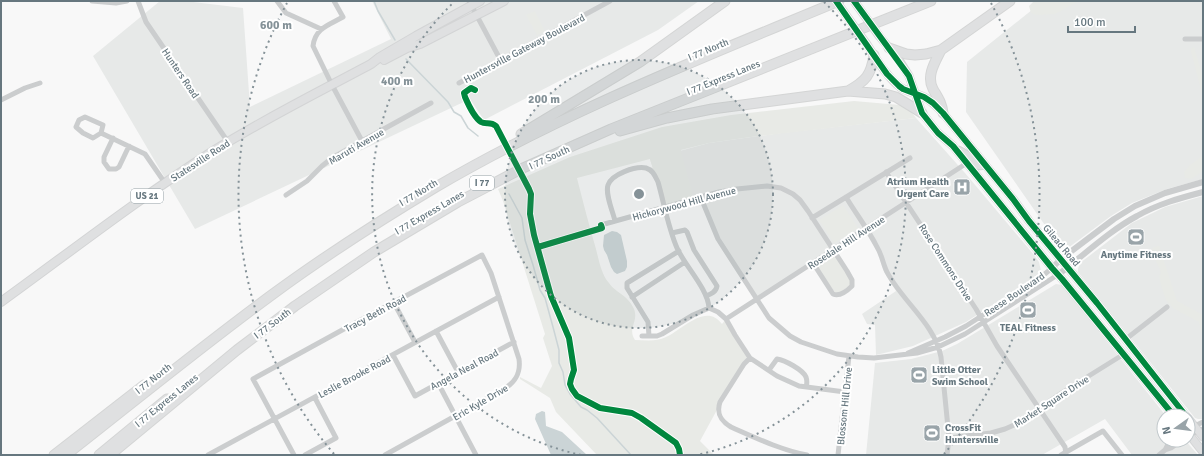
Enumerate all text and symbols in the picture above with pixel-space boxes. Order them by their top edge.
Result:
scale bar [1068,8,1135,34]
street label: Huntersville Gateway Boulevard [462,12,587,86]
text: 100 m [1074,15,1106,30]
text: 600 m [260,18,292,33]
street label: I 77 North [686,36,731,64]
street label: Hunters Road [159,46,201,101]
street label: I 77 Express Lanes [685,57,762,98]
text: 400 m [381,74,413,89]
text: 200 m [528,92,560,107]
street label: Maruti Avenue [327,126,386,168]
street label: Statesville Road [169,137,232,184]
street label: I 77 South [527,143,572,172]
road number: I 77 [470,176,494,190]
place label: Atrium Health Urgent Care [887,176,950,200]
street label: I 77 North [397,177,440,209]
hospital icon: Atrium Health Urgent Care [952,177,972,197]
street label: Hickorywood Hill Avenue [631,184,737,224]
centre of rings [632,187,646,201]
street label: I 77 Express Lanes [393,188,467,238]
road number: US 21 [131,189,163,203]
street label: Rosedale Hill Avenue [806,213,887,272]
street label: Rose Commons Drive [916,222,975,303]
street label: Gilead Road [1040,222,1082,269]
sports icon: Anytime Fitness [1126,227,1146,247]
place label: Anytime Fitness [1101,249,1172,261]
street label: Reese Boulevard [982,270,1047,319]
street label: Tracy Beth Road [343,293,408,335]
sports icon: TEAL Fitness [1018,300,1038,320]
street label: I 77 South [252,306,294,342]
place label: TEAL Fitness [1000,322,1057,334]
street label: Angela Neal Road [428,347,501,393]
street label: Leslie Brooke Road [316,353,393,401]
street label: I 77 North [133,361,174,397]
place label: Little Otter Swim School [932,364,988,388]
sports icon: Little Otter Swim School [909,365,929,385]
street label: Blossom Hill Drive [835,367,855,446]
street label: I 77 Express Lanes [132,371,201,430]
street label: Market Square Drive [1012,373,1091,431]
street label: Eric Kyle Drive [451,382,510,424]
north arrow [1156,408,1196,448]
place label: CrossFit Huntersville [945,422,998,446]
sports icon: CrossFit Huntersville [922,423,942,443]
text: N [1160,425,1174,436]

